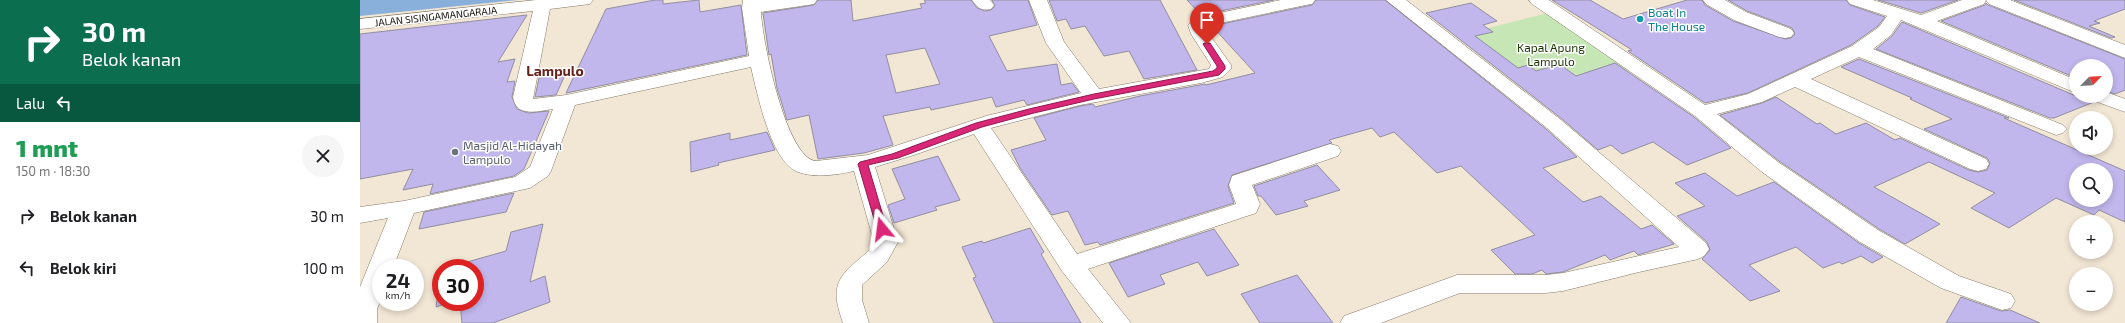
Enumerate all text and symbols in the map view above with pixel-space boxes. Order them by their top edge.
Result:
pin [1190,3,1224,44]
street label: JALAN SISINGAMANGARAJA [374,4,498,28]
place label: Boat In The House [1648,5,1705,33]
icon: arrive [1196,9,1218,31]
text: 30 m [82,14,146,48]
marker: Boat In The House [1635,14,1645,24]
icon: right [16,16,68,68]
park label: Kapal Apung Lampulo [1517,40,1585,68]
text: Belok kanan [82,48,181,70]
north arrow [2069,59,2113,103]
map controls [2069,59,2113,311]
district label: Lampulo [526,62,584,79]
icon: left [53,92,75,114]
text: Lalu [16,94,45,112]
button: sound [2069,111,2113,155]
text: 1 mnt [16,133,78,162]
button: close [302,135,344,177]
place label: Masjid Al-Hidayah Lampulo [463,138,562,166]
marker: Masjid Al-Hidayah Lampulo [450,147,460,157]
text: 150 m · 18:30 [16,163,90,179]
button: search [2069,163,2113,207]
icon: right [16,205,38,227]
text: Belok kanan [50,207,137,225]
text: 30 m [310,207,344,225]
position arrow [861,208,903,250]
button: + [2069,215,2113,259]
icon: left [16,257,38,279]
text: Belok kiri [50,259,116,277]
text: 100 m [303,259,344,277]
speed limit sign: 30 [432,259,484,311]
button: − [2069,267,2113,311]
text: 24 [386,268,410,292]
text: km/h [386,289,410,301]

